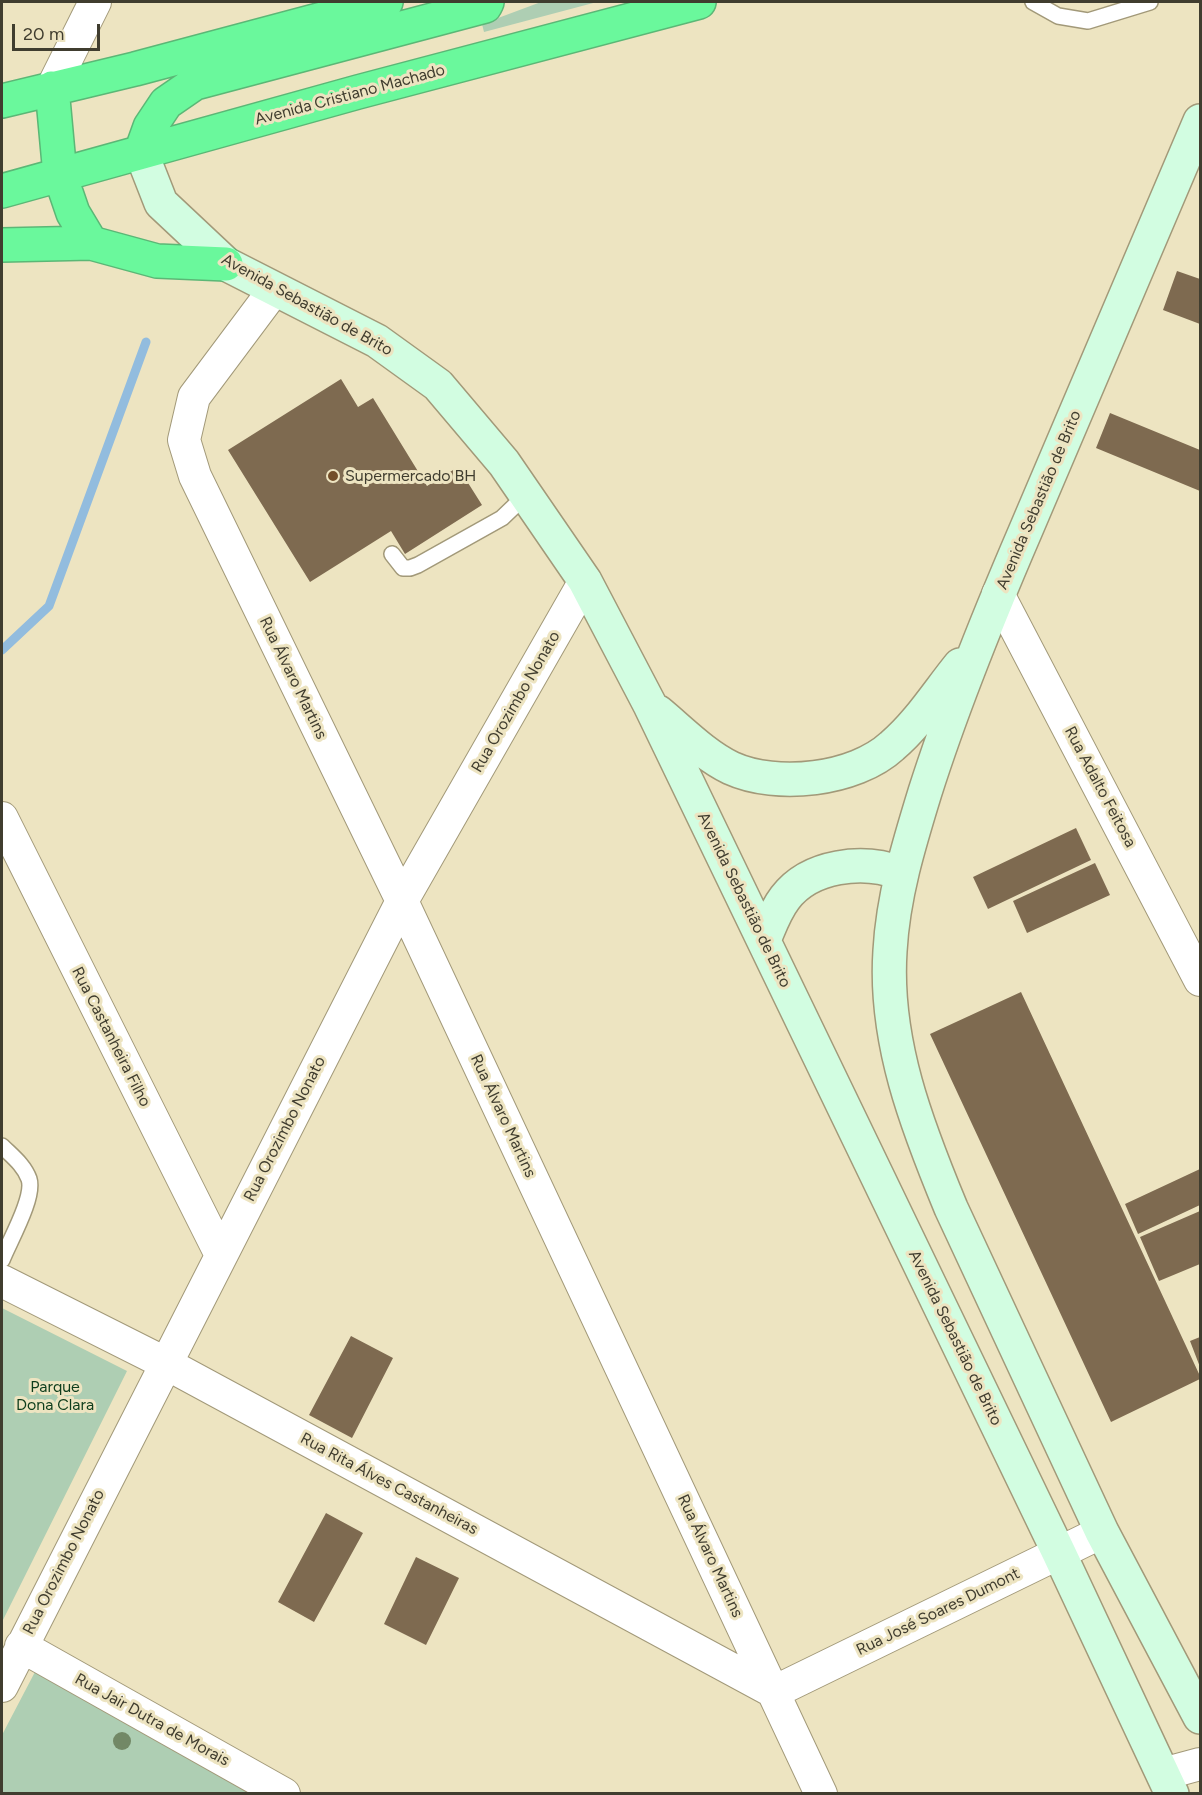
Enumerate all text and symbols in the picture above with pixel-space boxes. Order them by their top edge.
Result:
scale bar [15,12,104,50]
text: 20 m [23,23,64,45]
street label: Avenida Cristiano Machado [253,60,447,130]
street label: Avenida Sebastião de Brito [218,250,396,360]
street label: Avenida Sebastião de Brito [993,408,1085,592]
place label: Supermercado BH [345,466,476,486]
marker: Supermercado BH [326,469,340,483]
street label: Rua Álvaro Martins [255,614,331,742]
street label: Rua Orozimbo Nonato [468,628,564,776]
street label: Rua Adalto Feitosa [1060,723,1140,851]
street label: Avenida Sebastião de Brito [693,809,795,991]
street label: Rua Castanheira Filho [67,964,155,1110]
street label: Rua Álvaro Martins [466,1051,540,1181]
street label: Rua Orozimbo Nonato [240,1053,330,1205]
street label: Avenida Sebastião de Brito [904,1247,1006,1429]
park label: Parque Dona Clara [16,1377,94,1415]
street label: Rua Rita Álves Castanheiras [297,1429,481,1539]
street label: Rua Orozimbo Nonato [19,1486,109,1638]
street label: Rua Álvaro Martins [673,1491,747,1621]
street label: Rua José Soares Dumont [853,1564,1023,1660]
street label: Rua Jair Dutra de Morais [71,1670,233,1770]

